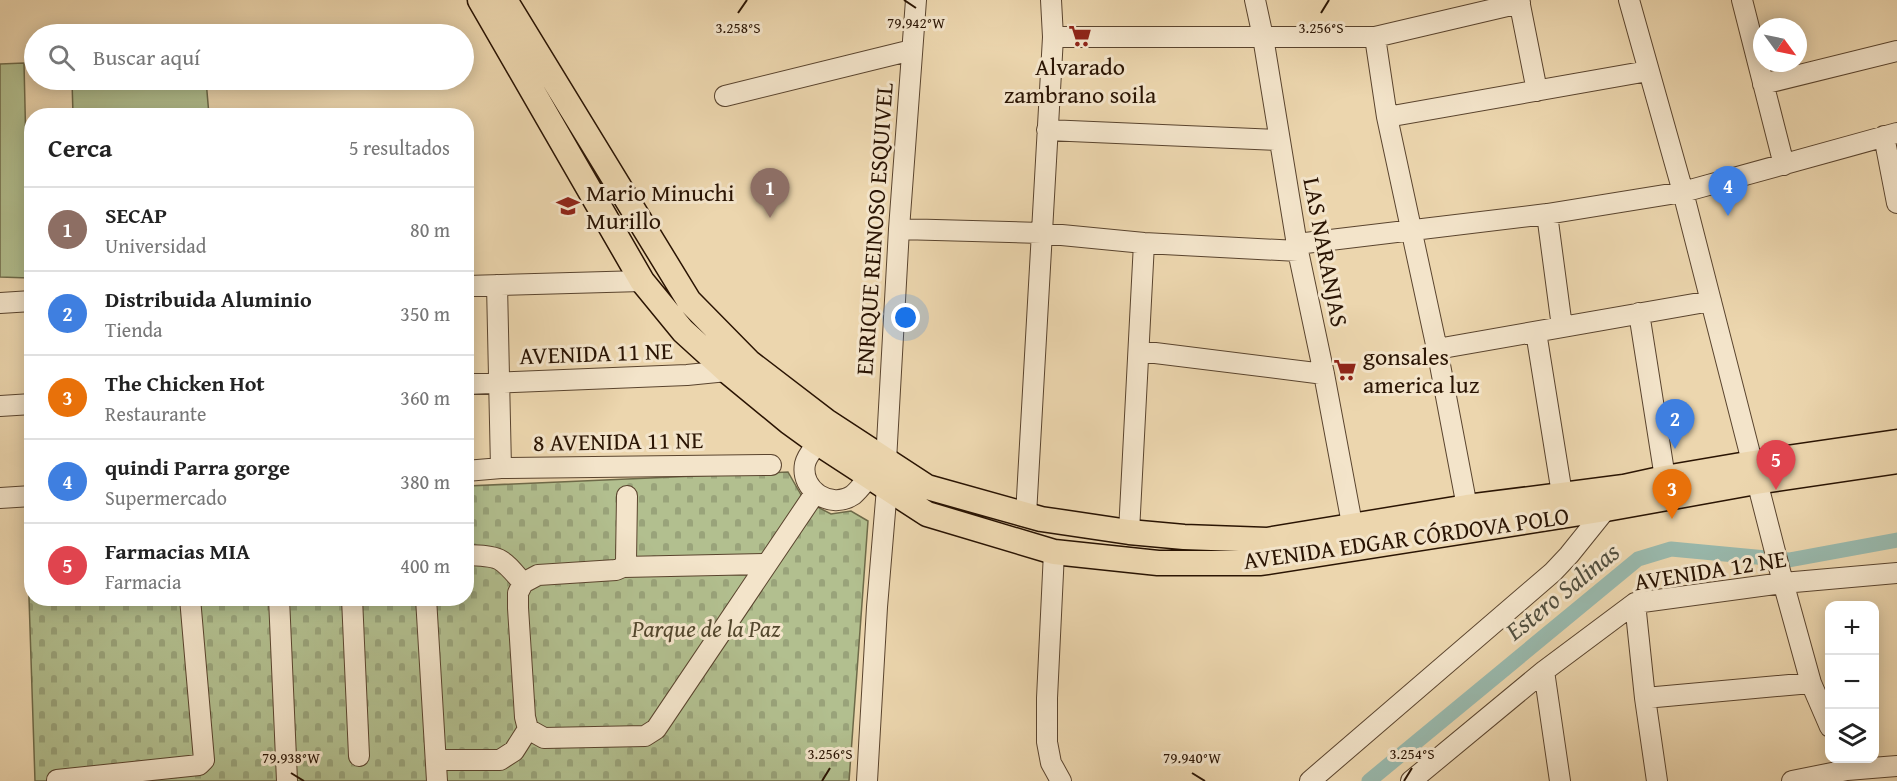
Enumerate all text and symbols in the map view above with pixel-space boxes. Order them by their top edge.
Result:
text: 79.942°W [887,12,945,33]
text: 3.258°S [715,17,761,38]
text: 3.256°S [1298,17,1344,38]
north arrow [1753,18,1807,72]
supermarket icon: Alvarado zambrano soila [1067,23,1093,49]
search box [24,24,474,90]
icon: search [45,41,78,74]
text: Buscar aquí [93,41,200,73]
place label: Alvarado zambrano soila [1004,49,1157,112]
street label: ENRIQUE REINOSO ESQUIVEL [846,81,902,376]
text: Cerca [48,128,112,167]
text: 5 resultados [349,133,450,162]
pin: 4 [1708,166,1748,216]
pin: 1 [750,168,790,218]
street label: LAS NARANJAS [1294,174,1358,330]
place label: Mario Minuchi Murillo [586,175,735,238]
school or university icon: Mario Minuchi Murillo [555,193,581,219]
text: SECAP [105,199,167,231]
text: 1 [62,215,73,244]
text: 80 m [410,215,450,244]
text: Universidad [105,231,206,260]
text: Distribuida Aluminio [105,283,312,315]
text: 2 [62,299,73,328]
text: 350 m [400,299,450,328]
your location [891,303,920,332]
text: Tienda [105,315,163,344]
street label: AVENIDA 11 NE [519,333,673,373]
place label: gonsales america luz [1363,339,1479,402]
supermarket icon: gonsales america luz [1332,357,1358,383]
text: The Chicken Hot [105,367,265,399]
text: 3 [62,383,73,412]
text: 360 m [400,383,450,412]
text: Restaurante [105,399,206,428]
pin: 2 [1656,400,1694,449]
street label: 8 AVENIDA 11 NE [533,422,703,460]
pin: 5 [1756,440,1796,490]
text: quindi Parra gorge [105,451,290,483]
text: 4 [62,467,73,496]
text: 380 m [400,467,450,496]
pin: 3 [1652,470,1692,519]
text: Supermercado [105,483,227,512]
street label: AVENIDA EDGAR CÓRDOVA POLO [1241,498,1571,578]
water label: Estero Salinas [1496,532,1628,650]
text: Farmacias MIA [105,535,250,567]
street label: AVENIDA 12 NE [1631,541,1789,599]
text: 5 [62,551,73,580]
text: 400 m [400,551,450,580]
text: Farmacia [105,567,181,596]
map controls [1825,601,1879,763]
button: + [1825,601,1879,655]
park label: Parque de la Paz [631,611,781,646]
button: − [1825,655,1879,709]
button: layers [1825,709,1879,763]
text: 3.256°S [807,743,853,764]
text: 3.254°S [1389,743,1435,764]
text: 79.938°W [262,747,320,768]
text: 79.940°W [1163,747,1221,768]

